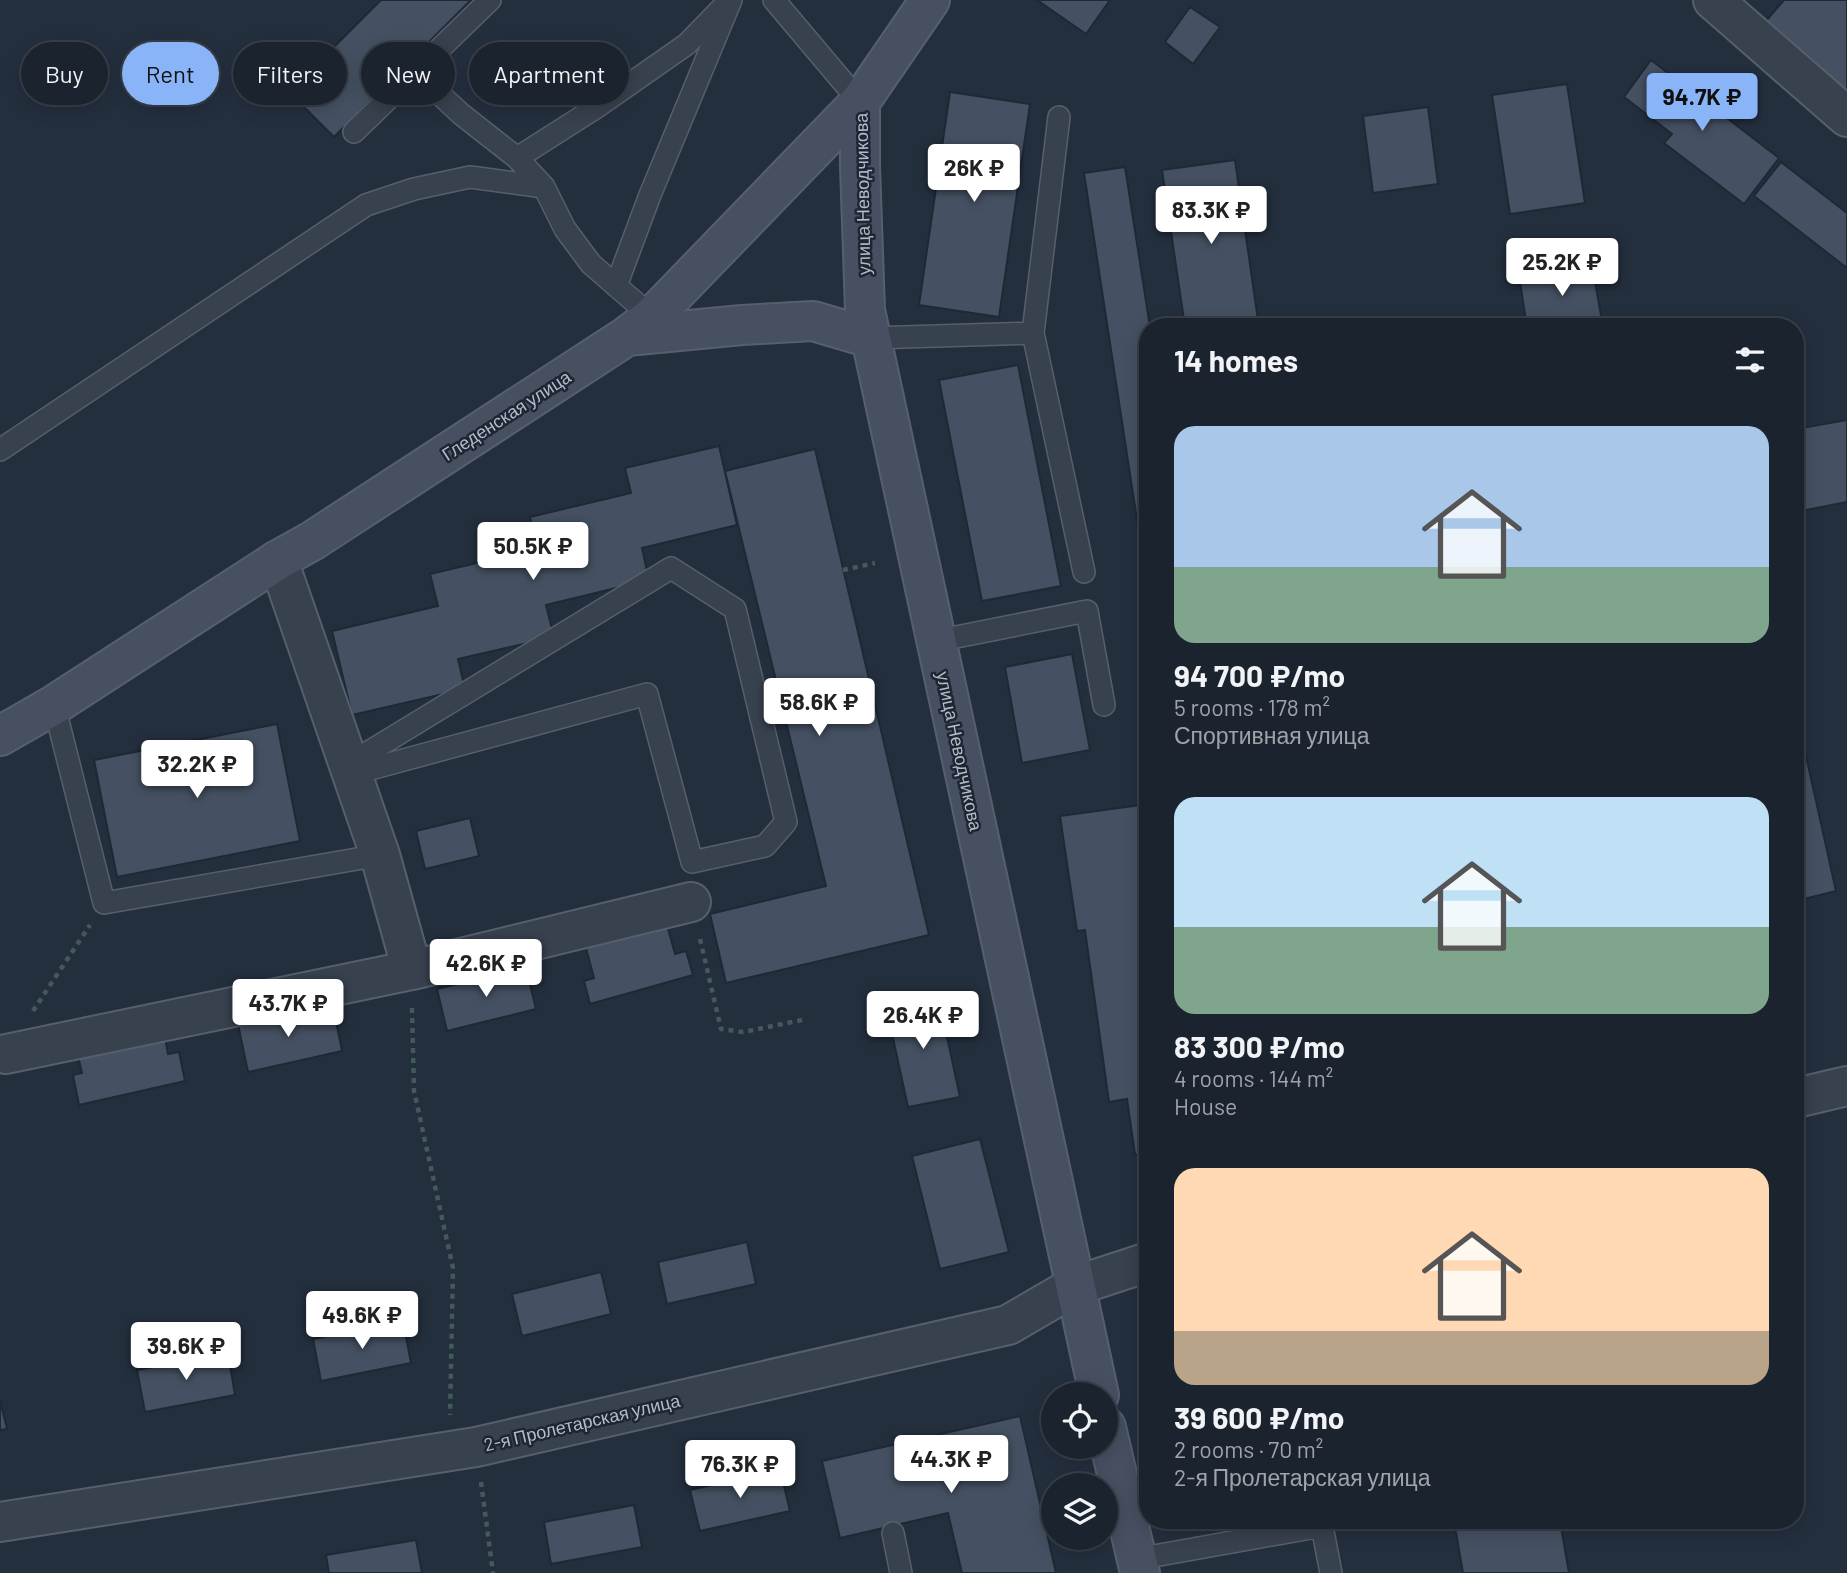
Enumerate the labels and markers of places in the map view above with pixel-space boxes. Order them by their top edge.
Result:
pin: 94.7K ₽ [1637,74,1767,133]
pin: 26K ₽ [925,144,1023,204]
pin: 83.3K ₽ [1146,187,1276,246]
pin: 25.2K ₽ [1497,238,1627,298]
pin: 50.5K ₽ [468,522,598,582]
pin: 58.6K ₽ [754,678,884,738]
pin: 32.2K ₽ [132,740,262,800]
pin: 42.6K ₽ [421,940,551,999]
pin: 43.7K ₽ [223,979,353,1039]
pin: 26.4K ₽ [858,992,988,1051]
pin: 49.6K ₽ [297,1292,427,1351]
pin: 39.6K ₽ [121,1322,251,1382]
pin: 44.3K ₽ [886,1436,1016,1495]
pin: 76.3K ₽ [675,1440,805,1500]

